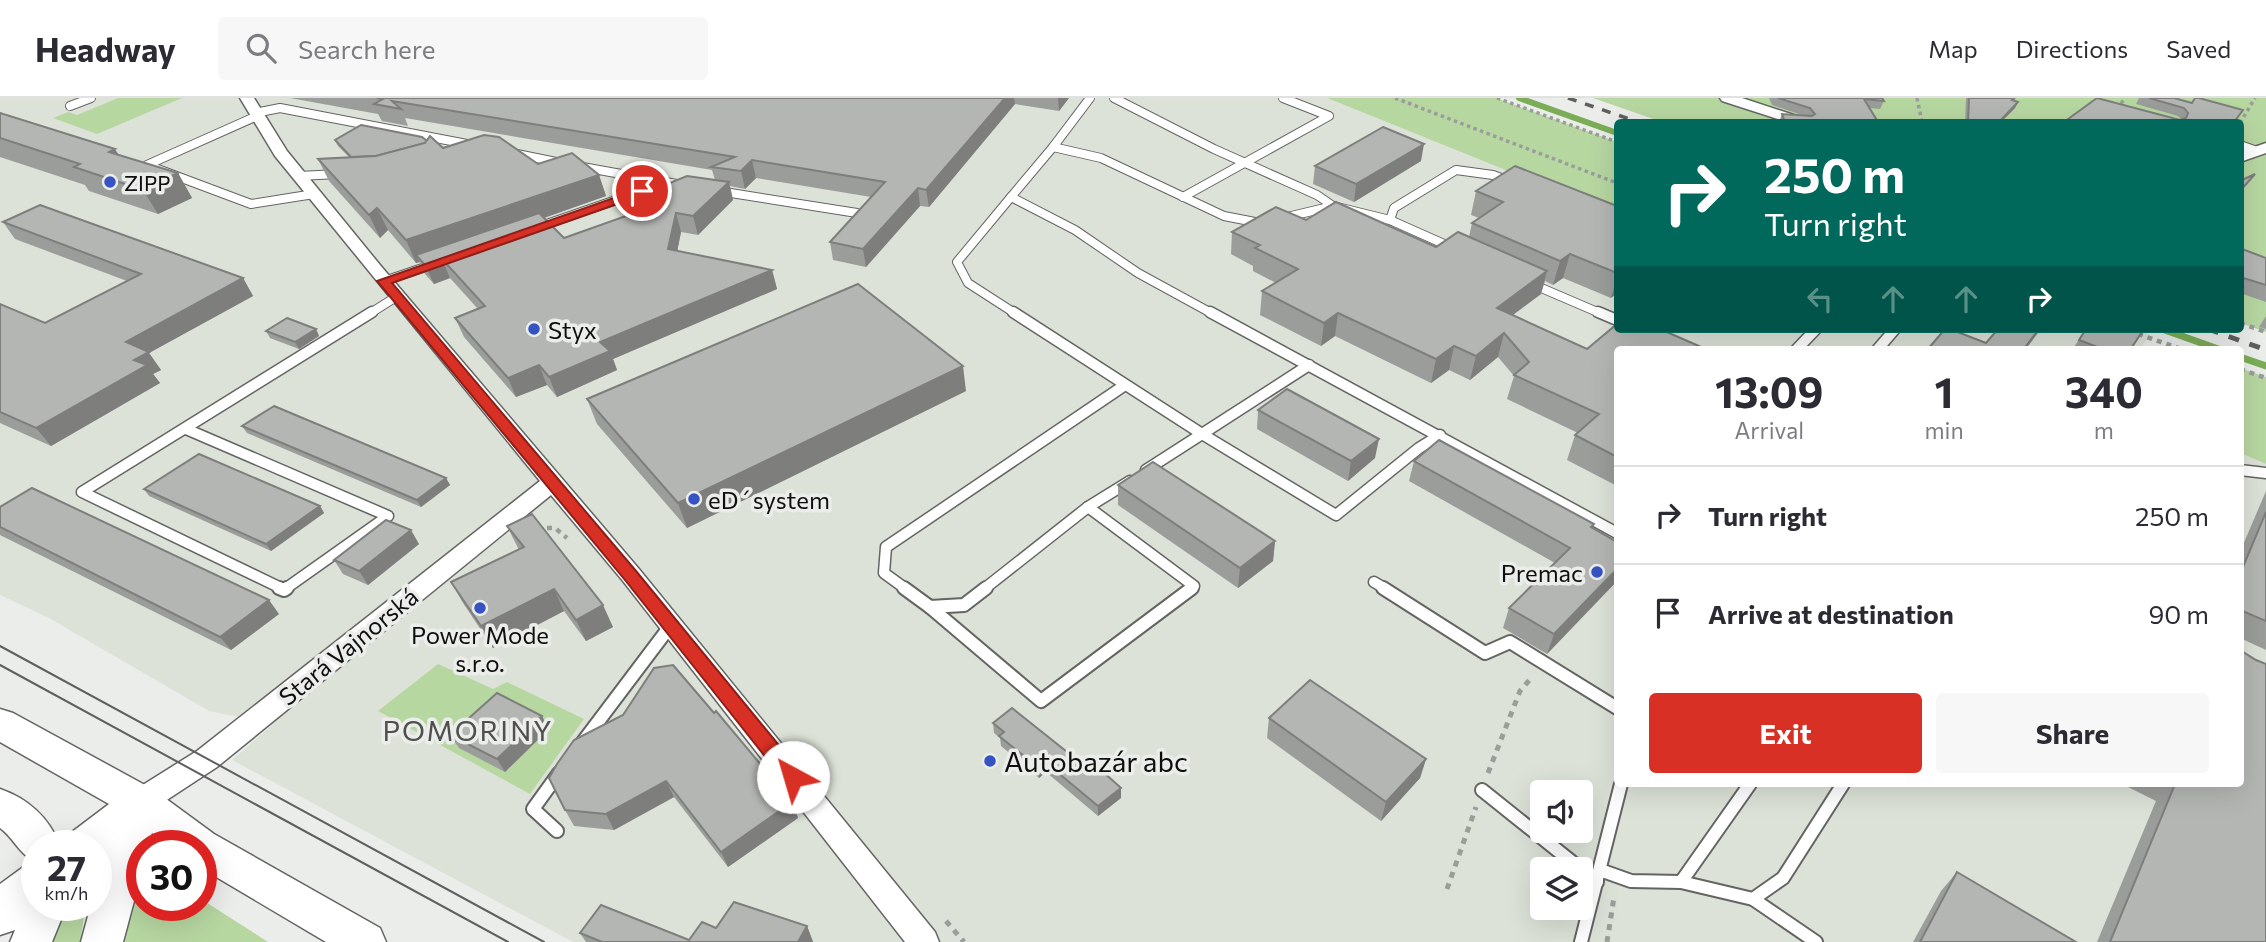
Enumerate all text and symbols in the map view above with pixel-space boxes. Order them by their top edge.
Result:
search box [218,17,708,80]
text: Headway [35,28,176,69]
icon: search [242,29,280,67]
text: Search here [298,33,436,64]
text: Map [1928,34,1978,63]
text: Directions [2016,34,2128,63]
text: Saved [2166,34,2231,63]
text: 250 m [1764,143,1905,203]
icon: right [1649,147,1740,238]
pin [612,161,672,221]
place label: ZIPP [124,170,170,195]
icon: arrive [623,172,661,210]
marker: ZIPP [102,174,118,190]
text: Turn right [1764,203,1907,243]
icon: left [1801,280,1839,318]
icon: ahead [1874,280,1912,318]
icon: ahead [1947,280,1985,318]
icon: right [2020,280,2058,318]
place label: Styx [548,315,597,344]
marker: Styx [526,321,542,337]
text: 13:09 [1715,365,1823,417]
text: 1 [1935,365,1954,417]
text: 340 [2065,365,2143,417]
text: Arrival [1734,416,1804,444]
text: min [1925,416,1964,444]
text: m [2094,416,2114,444]
place label: eD´system [708,485,830,514]
marker: eD´system [686,491,702,507]
icon: right [1649,496,1687,534]
text: Turn right [1708,500,1827,531]
text: 250 m [2135,500,2209,531]
place label: Premac [1501,558,1583,587]
marker: Premac [1589,564,1605,580]
street label: Stará Vajnorská [273,581,423,711]
icon: arrive [1649,594,1687,632]
text: Arrive at destination [1708,598,1954,629]
text: 90 m [2149,598,2209,629]
marker: Power Mode s.r.o. [472,600,488,616]
place label: Power Mode s.r.o. [411,620,549,677]
button: Exit [1649,693,1922,773]
button: Share [1936,693,2209,773]
district label: POMORINY [382,713,554,747]
position arrow [756,740,830,814]
place label: Autobazár abc [1004,744,1188,778]
marker: Autobazár abc [982,753,998,769]
map controls [1530,780,1593,920]
button: sound [1530,780,1593,843]
speed limit sign: 30 [126,830,217,921]
text: 27 [47,845,86,888]
button: layers [1530,857,1593,920]
text: km/h [45,882,88,904]

